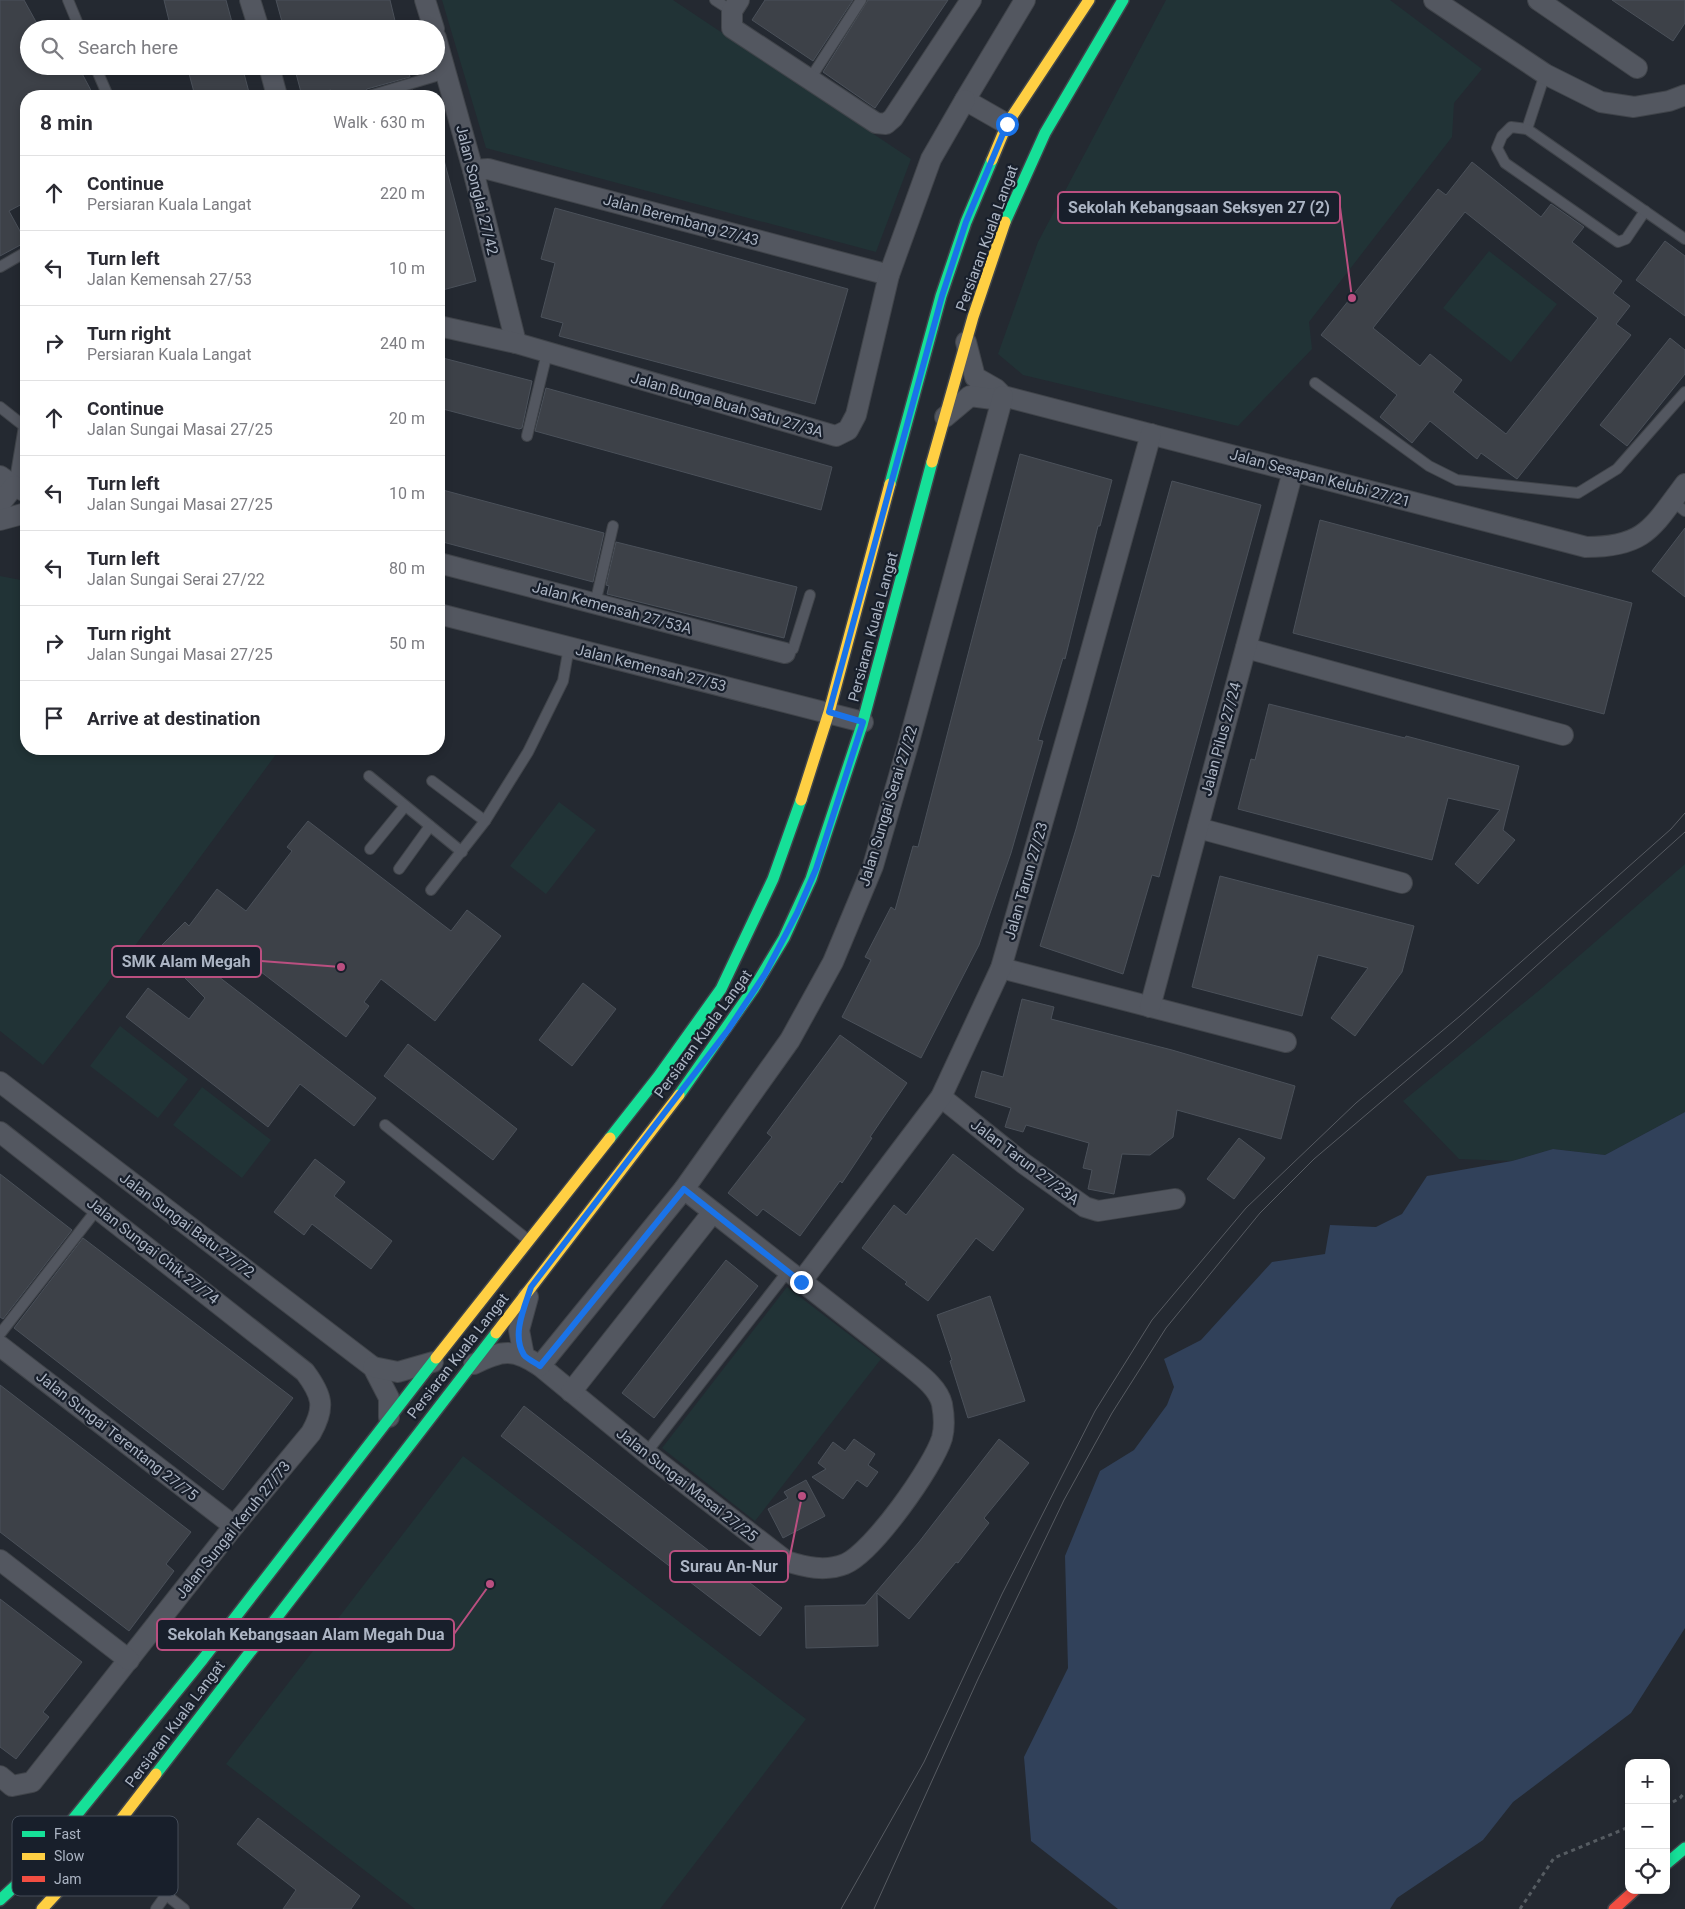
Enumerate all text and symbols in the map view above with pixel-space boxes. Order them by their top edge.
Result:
search box [20,20,445,75]
icon: search [38,34,66,62]
text: Search here [78,36,178,59]
text: 8 min [40,111,93,135]
text: Walk · 630 m [333,113,425,132]
route start [996,113,1019,136]
street label: Jalan Songlai 27/42 [452,123,502,257]
street label: Persiaran Kuala Langat [952,162,1022,313]
text: Continue [87,172,164,195]
icon: ahead [40,179,68,207]
text: 220 m [380,184,425,203]
street label: Jalan Berembang 27/43 [601,191,761,249]
callout: Sekolah Kebangsaan Seksyen 27 (2) [1058,192,1340,223]
text: Persiaran Kuala Langat [87,195,251,214]
text: Sekolah Kebangsaan Seksyen 27 (2) [1068,198,1330,217]
text: Turn left [87,247,160,270]
icon: left [40,254,68,282]
text: 10 m [389,259,425,278]
text: Jalan Kemensah 27/53 [87,270,252,289]
text: Turn right [87,322,171,345]
icon: right [40,329,68,357]
text: 240 m [380,334,425,353]
text: Persiaran Kuala Langat [87,345,251,364]
street label: Jalan Bunga Buah Satu 27/3A [629,369,826,441]
text: Continue [87,397,164,420]
icon: ahead [40,404,68,432]
text: 20 m [389,409,425,428]
text: Jalan Sungai Masai 27/25 [87,420,273,439]
street label: Jalan Sesapan Kelubi 27/21 [1228,445,1412,511]
text: Turn left [87,472,160,495]
icon: left [40,479,68,507]
text: 10 m [389,484,425,503]
text: Jalan Sungai Masai 27/25 [87,495,273,514]
text: Turn left [87,547,160,570]
street label: Persiaran Kuala Langat [844,550,902,704]
icon: left [40,554,68,582]
text: 80 m [389,559,425,578]
text: Jalan Sungai Serai 27/22 [87,570,265,589]
street label: Jalan Kemensah 27/53A [530,578,694,638]
text: Turn right [87,622,171,645]
icon: right [40,629,68,657]
text: 50 m [389,634,425,653]
street label: Jalan Kemensah 27/53 [574,641,728,695]
text: Jalan Sungai Masai 27/25 [87,645,273,664]
street label: Jalan Pilus 27/24 [1197,680,1245,798]
icon: arrive [40,704,68,732]
text: Arrive at destination [87,707,260,730]
street label: Jalan Sungai Serai 27/22 [855,724,921,888]
street label: Jalan Tarun 27/23 [1001,820,1051,942]
callout: SMK Alam Megah [112,946,261,977]
text: SMK Alam Megah [122,952,250,971]
street label: Persiaran Kuala Langat [650,966,756,1102]
street label: Jalan Tarun 27/23A [967,1115,1083,1209]
street label: Jalan Sungai Batu 27/72 [116,1168,258,1282]
street label: Jalan Sungai Chik 27/74 [83,1194,223,1308]
route end [790,1271,813,1294]
street label: Persiaran Kuala Langat [403,1290,513,1422]
street label: Jalan Sungai Terentang 27/75 [33,1367,201,1505]
street label: Jalan Sungai Masai 27/25 [613,1424,761,1546]
street label: Jalan Sungai Keruh 27/73 [172,1457,294,1603]
callout: Surau An-Nur [670,1551,788,1582]
text: Surau An-Nur [680,1557,778,1576]
callout: Sekolah Kebangsaan Alam Megah Dua [157,1619,454,1650]
text: Sekolah Kebangsaan Alam Megah Dua [168,1625,445,1644]
street label: Persiaran Kuala Langat [121,1657,229,1791]
map controls [1625,1759,1670,1894]
button: + [1625,1759,1670,1804]
button: − [1625,1804,1670,1849]
legend [12,1816,178,1896]
text: Fast [54,1826,81,1842]
text: Slow [54,1848,85,1864]
button: locate [1625,1849,1670,1894]
text: Jam [54,1871,82,1887]

